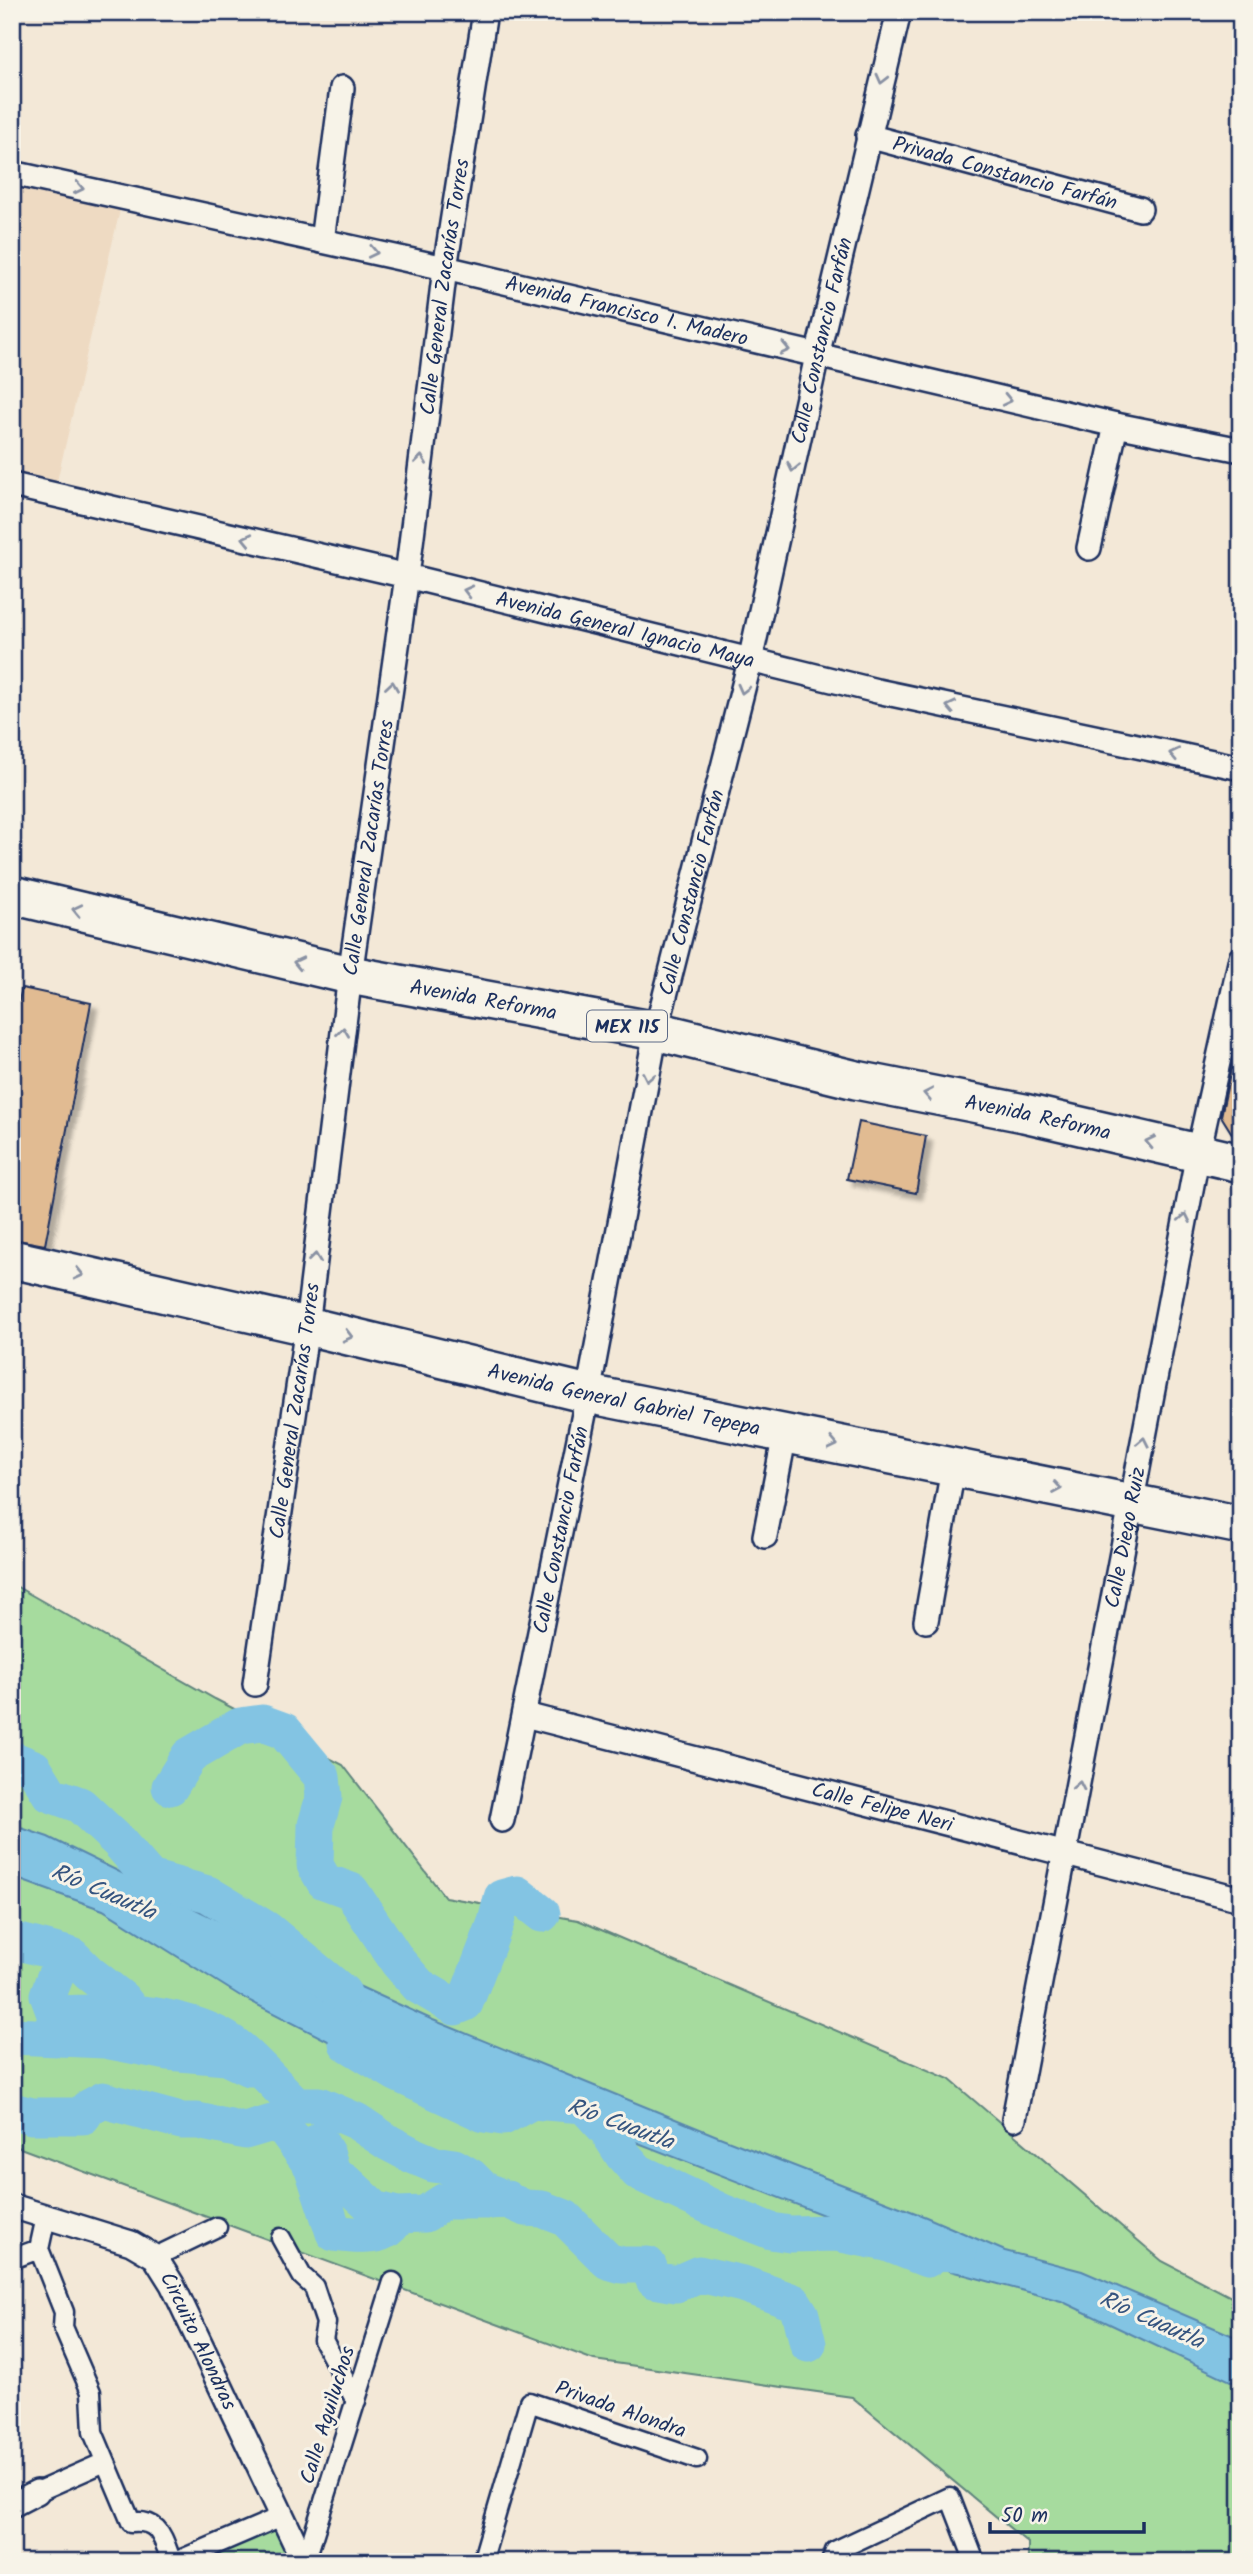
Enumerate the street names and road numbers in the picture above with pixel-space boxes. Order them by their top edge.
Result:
street label: Privada Constancio Farfán [889,128,1121,220]
street label: Calle General Zacarías Torres [412,157,480,417]
street label: Calle Constancio Farfán [783,234,863,447]
street label: Avenida Francisco I. Madero [502,268,751,356]
street label: Avenida General Ignacio Maya [492,583,758,678]
street label: Calle General Zacarías Torres [335,718,404,978]
street label: Calle Constancio Farfán [651,786,735,999]
street label: Avenida Reforma [407,971,559,1031]
road number: MEX 115 [587,1010,667,1042]
street label: Avenida Reforma [962,1087,1114,1150]
street label: Calle General Zacarías Torres [261,1281,330,1541]
street label: Avenida General Gabriel Tepepa [484,1355,763,1446]
street label: Calle Constancio Farfán [525,1423,599,1637]
street label: Calle Diego Ruiz [1097,1464,1156,1611]
street label: Calle Felipe Neri [808,1774,957,1843]
street label: Circuito Alondras [150,2266,245,2416]
street label: Calle Aguiluchos [292,2342,365,2489]
street label: Privada Alondra [551,2373,691,2448]

